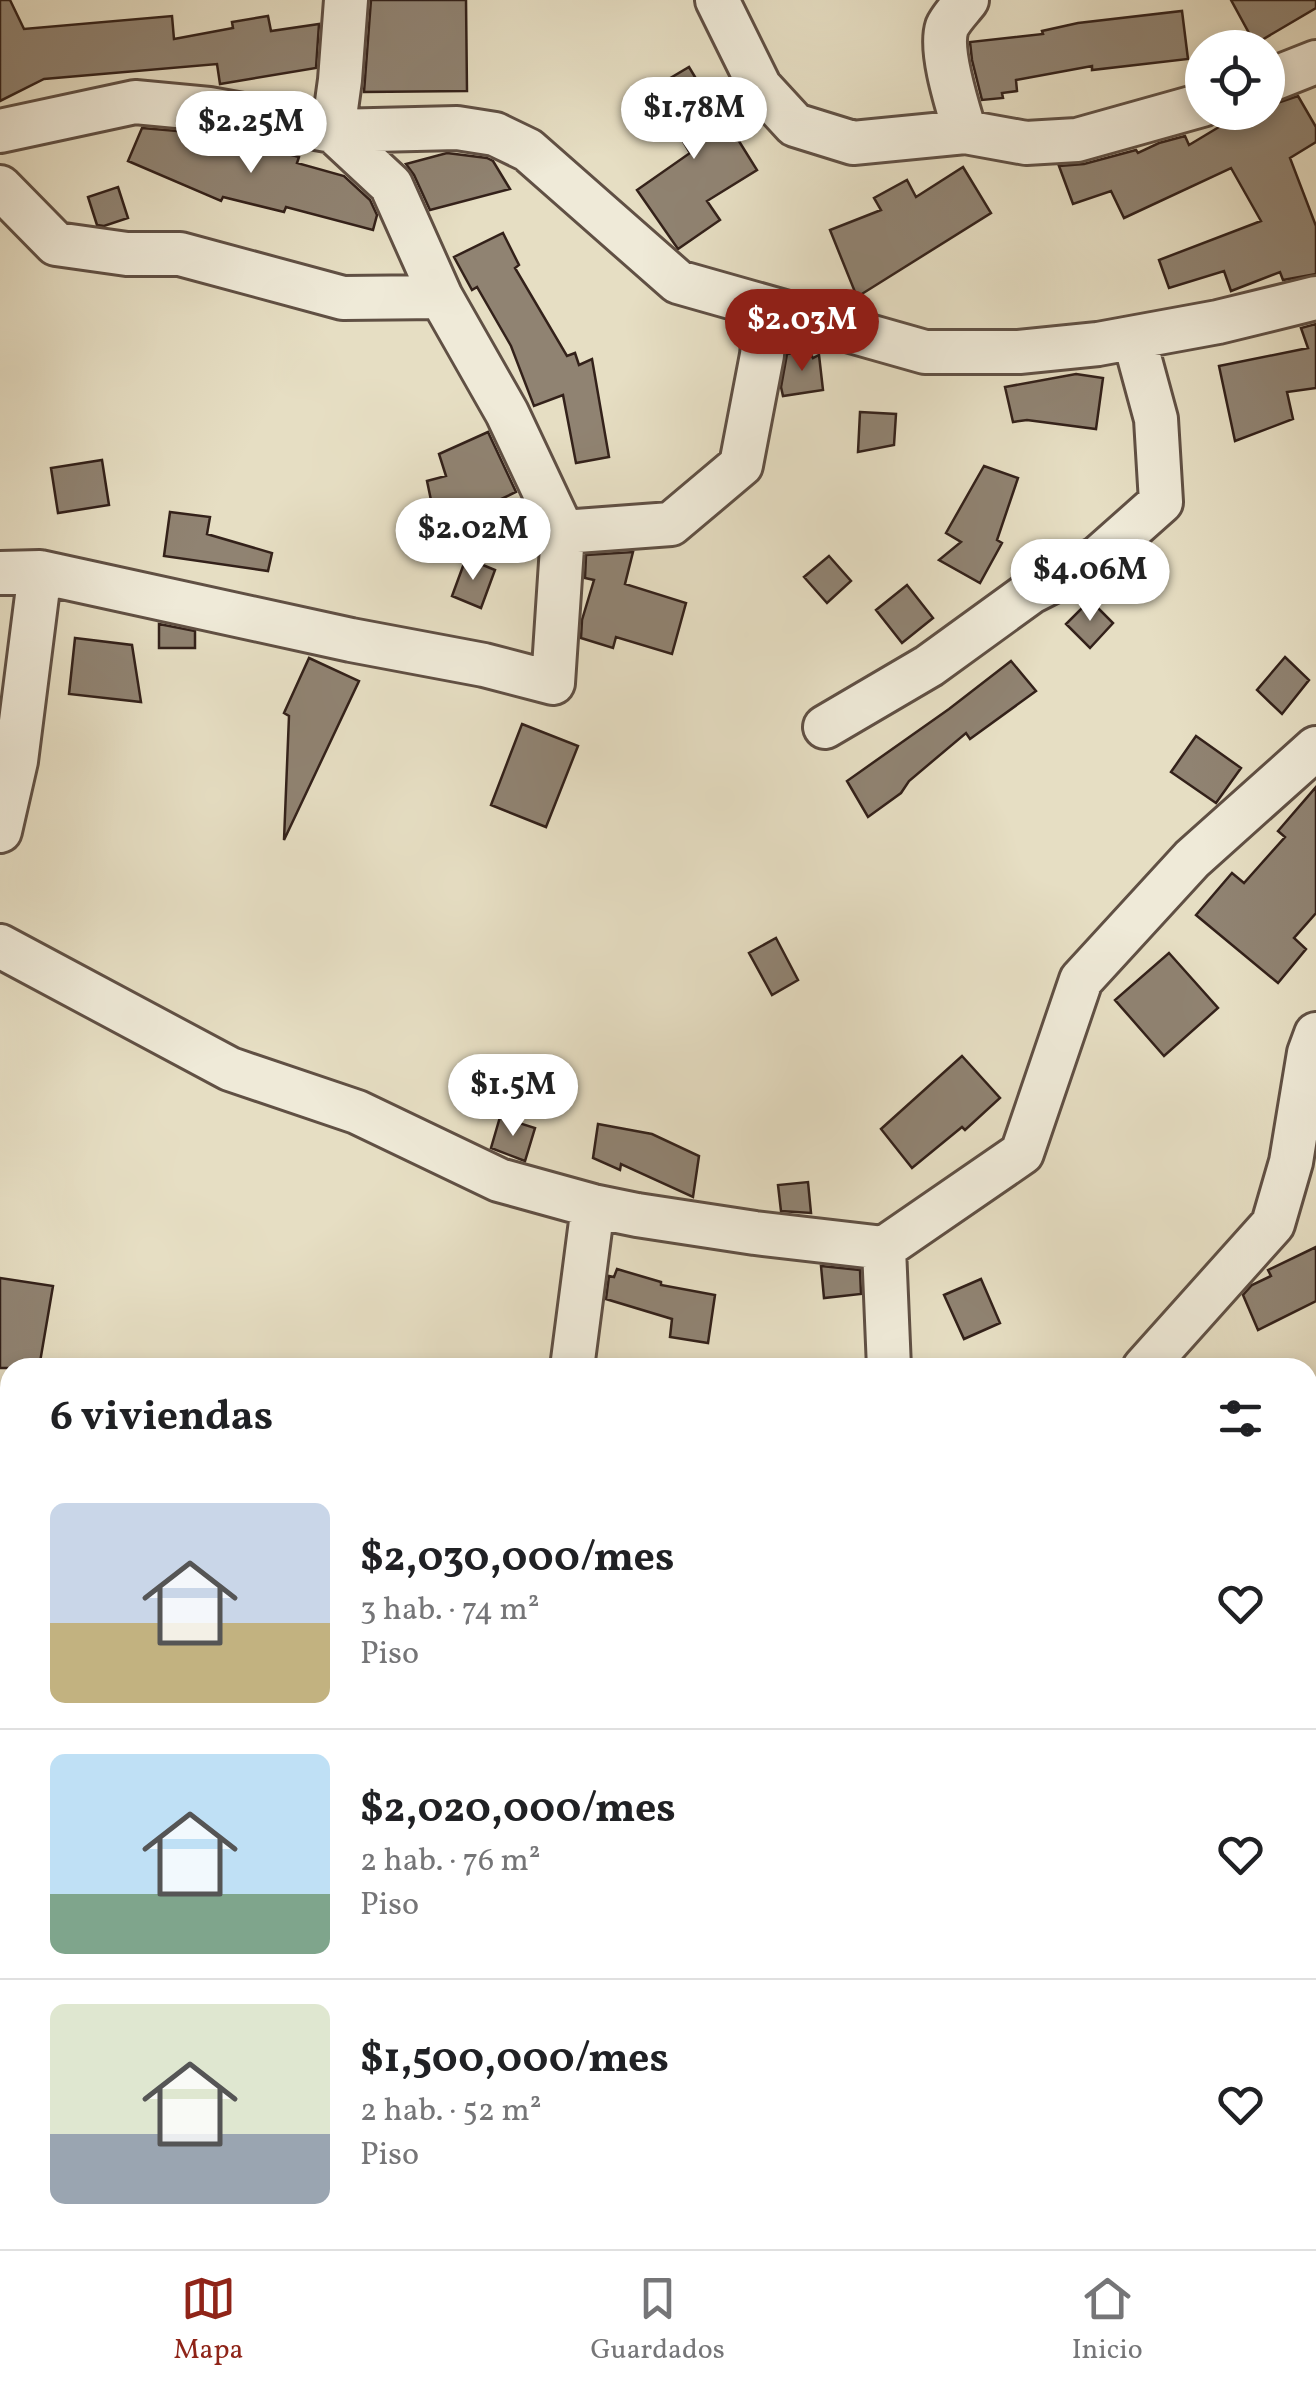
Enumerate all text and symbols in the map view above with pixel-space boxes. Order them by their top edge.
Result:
map controls [1185,30,1285,130]
button: locate [1185,30,1285,130]
pin: $1.78M [613,77,775,162]
text: $1.78M [643,87,745,131]
pin: $2.25M [170,91,332,176]
text: $2.25M [198,101,304,145]
pin: $2.03M [721,289,883,374]
text: $2.03M [747,299,857,343]
pin: $2.02M [392,498,554,583]
text: $2.02M [418,508,528,552]
pin: $4.06M [1009,539,1171,624]
text: $4.06M [1033,549,1147,593]
pin: $1.5M [443,1054,583,1139]
text: $1.5M [470,1064,556,1108]
text: 6 viviendas [50,1389,273,1448]
icon: filters [1213,1391,1268,1446]
text: $2,030,000/mes [360,1530,674,1589]
icon: home [130,1543,250,1663]
icon: heart [1213,1576,1268,1631]
text: 3 hab. · 74 m² [360,1589,540,1633]
text: Piso [360,1633,419,1677]
text: $2,020,000/mes [360,1781,676,1840]
icon: home [130,1794,250,1914]
icon: heart [1213,1827,1268,1882]
text: 2 hab. · 76 m² [360,1840,541,1884]
text: Piso [360,1884,419,1928]
text: $1,500,000/mes [360,2031,669,2090]
icon: home [130,2044,250,2164]
icon: heart [1213,2077,1268,2132]
text: 2 hab. · 52 m² [360,2090,542,2134]
text: Piso [360,2134,419,2178]
tab: Mapa [173,2271,243,2370]
tab: Guardados [590,2271,725,2370]
tab: Inicio [1072,2271,1143,2370]

